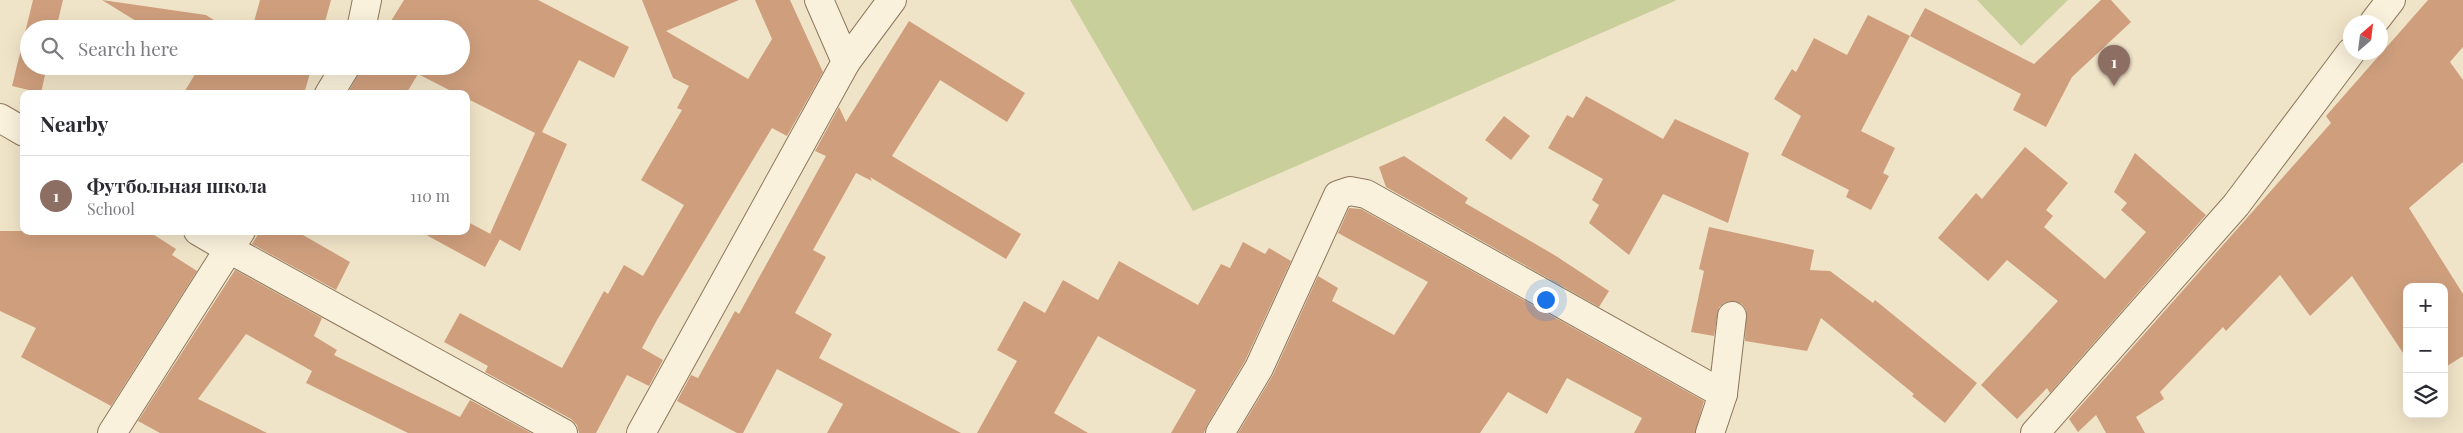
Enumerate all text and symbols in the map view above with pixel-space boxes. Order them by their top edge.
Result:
north arrow [2343,15,2388,60]
search box [20,20,470,75]
icon: search [38,34,66,62]
text: Search here [78,35,178,61]
pin: 1 [2098,45,2130,86]
text: Nearby [40,109,109,137]
text: Футбольная школа [87,172,267,198]
text: 1 [53,185,59,206]
text: 110 m [410,185,450,206]
text: School [87,198,135,219]
map controls [2403,283,2448,418]
button: + [2403,283,2448,328]
your location [1533,287,1559,313]
button: − [2403,328,2448,373]
button: layers [2403,373,2448,418]

